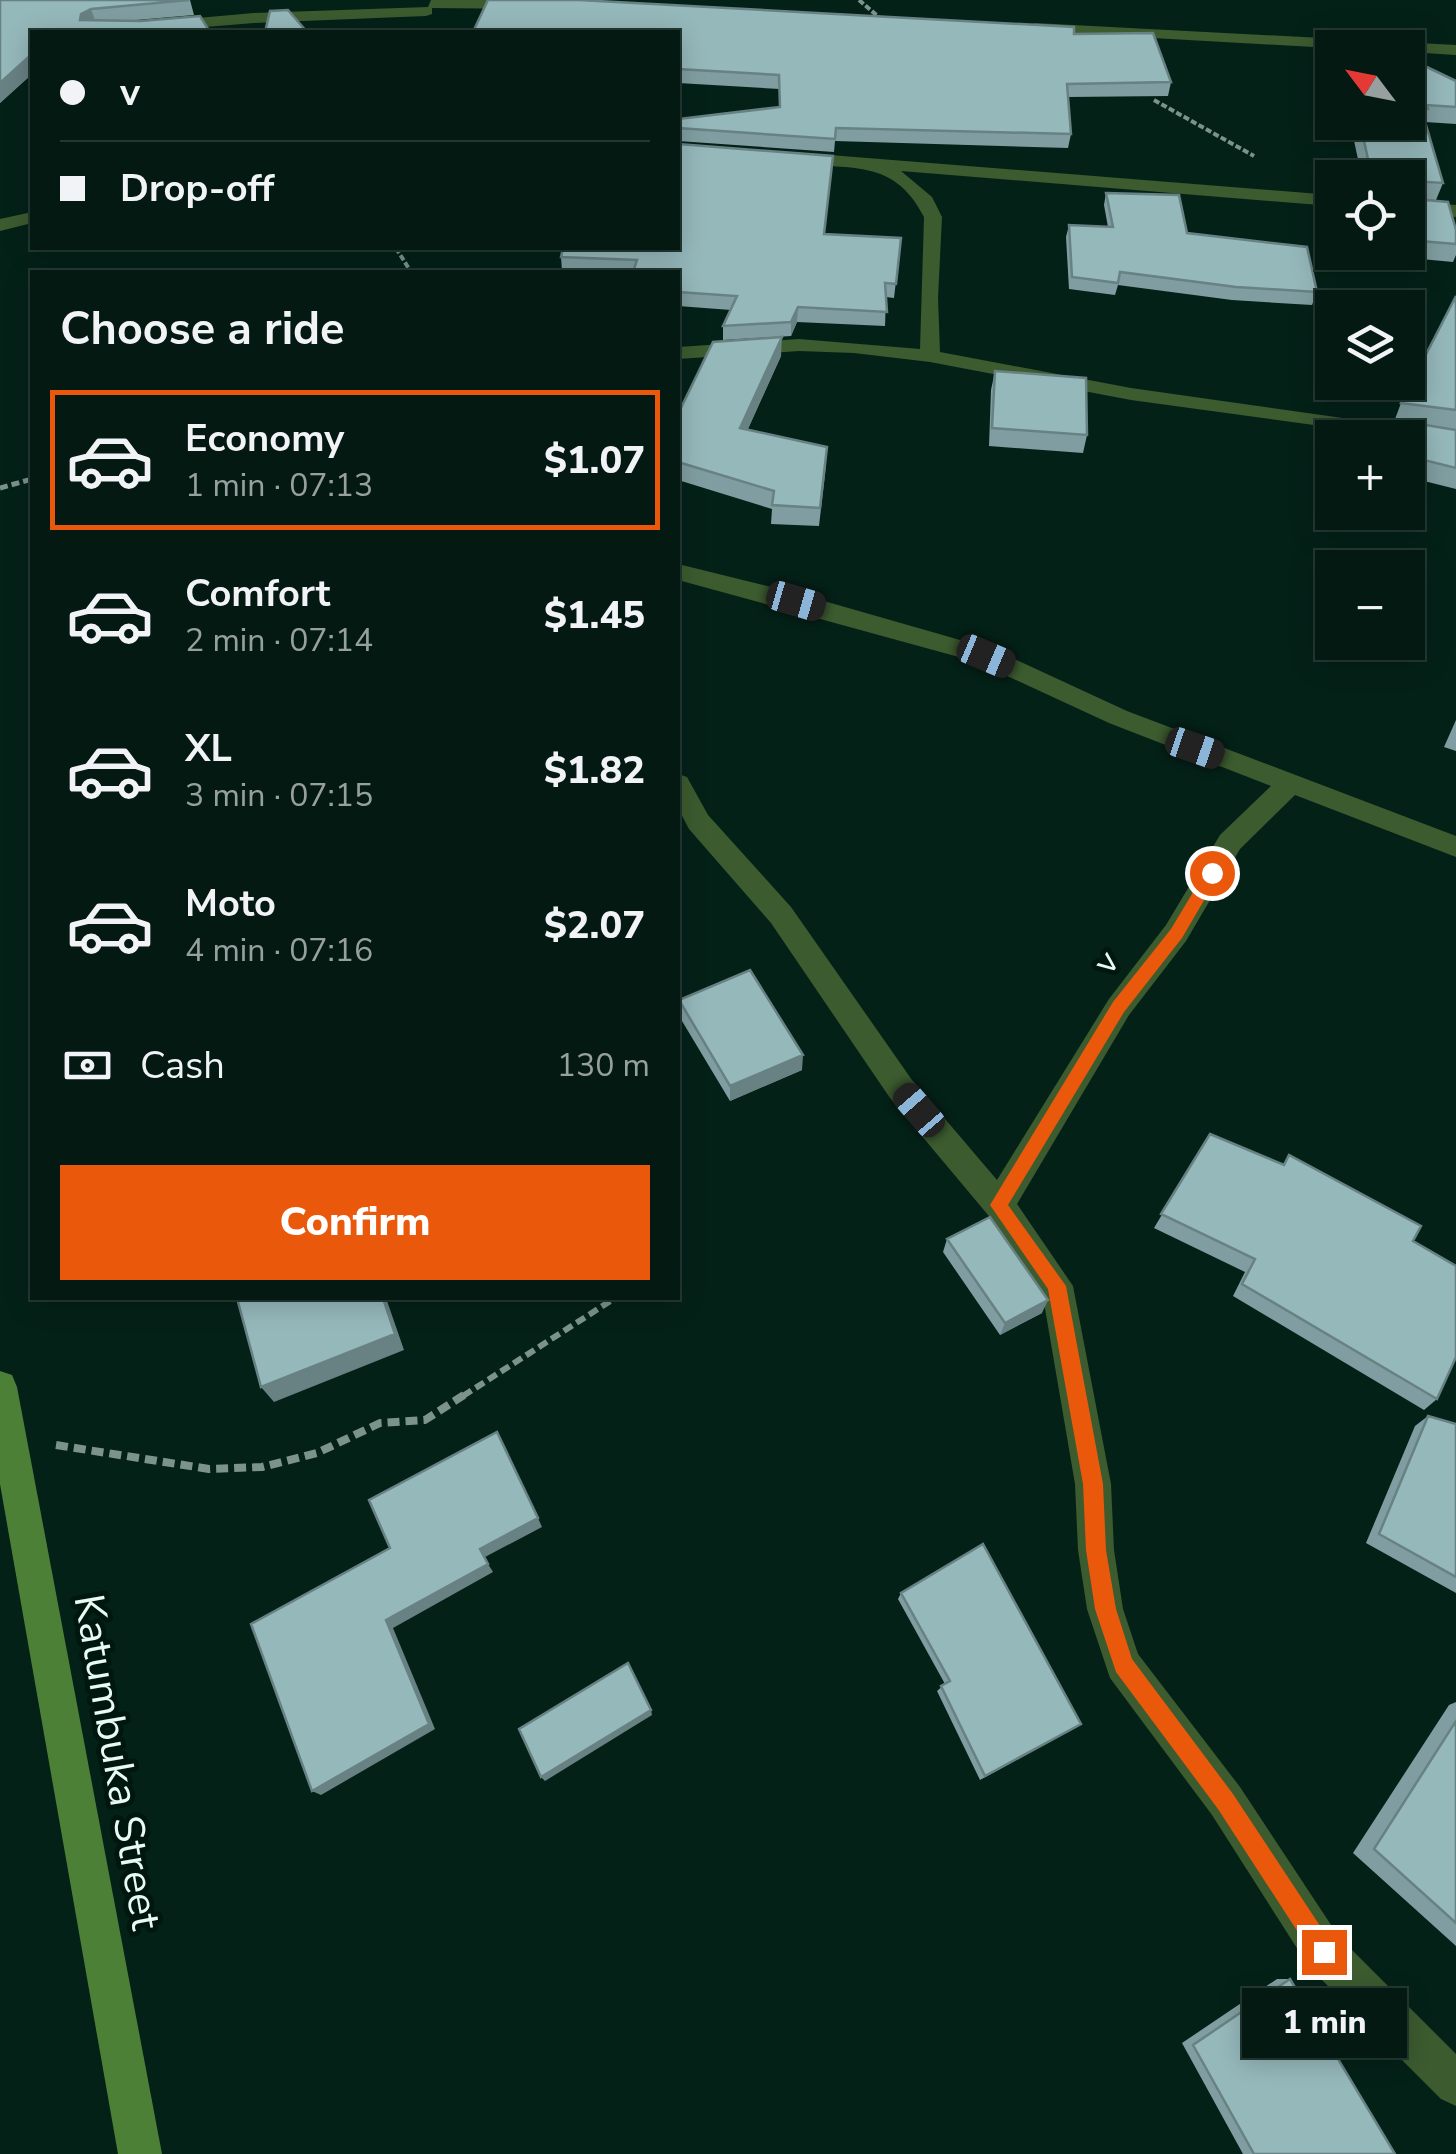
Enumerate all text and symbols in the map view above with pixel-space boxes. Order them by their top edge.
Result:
north arrow [1315,30,1425,140]
map controls [1315,30,1425,660]
text: v [120,67,140,118]
button: locate [1315,160,1425,270]
text: Drop-off [120,163,274,214]
button: layers [1315,290,1425,400]
text: Choose a ride [60,299,345,360]
text: Economy [185,413,344,464]
icon: car [65,415,155,505]
button: + [1315,420,1425,530]
text: $1.07 [544,435,645,486]
text: 1 min · 07:13 [185,464,373,507]
button: − [1315,550,1425,660]
text: Comfort [185,568,330,619]
icon: car [65,570,155,660]
car [763,578,829,624]
text: $1.45 [544,590,645,641]
text: 2 min · 07:14 [185,619,373,662]
car [953,630,1019,682]
text: XL [185,723,232,774]
car [1162,724,1228,772]
icon: car [65,725,155,815]
text: $1.82 [544,745,645,796]
text: 3 min · 07:15 [185,774,373,817]
route start [1190,851,1235,896]
text: Moto [185,878,276,929]
icon: car [65,880,155,970]
text: $2.07 [544,900,645,951]
text: 4 min · 07:16 [185,929,373,972]
street label: v [1082,940,1130,984]
icon: cash [60,1038,115,1093]
text: Cash [140,1040,225,1091]
text: 130 m [557,1044,650,1087]
car [888,1078,950,1142]
button: Confirm [60,1165,650,1280]
street label: Katumbuka Street [59,1590,175,1934]
route end [1302,1930,1347,1975]
callout: 1 min [1242,1987,1406,2057]
text: 1 min [1282,2001,1367,2044]

